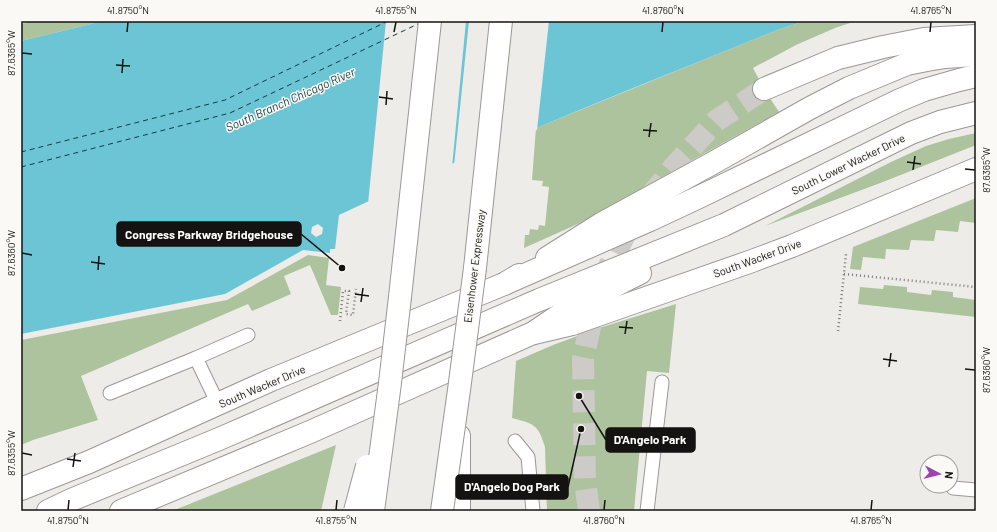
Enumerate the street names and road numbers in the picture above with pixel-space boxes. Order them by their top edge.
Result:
street label: South Lower Wacker Drive [789,131,907,197]
street label: Eisenhower Expressway [461,209,487,323]
street label: South Wacker Drive [711,236,803,280]
street label: South Wacker Drive [217,362,307,410]

